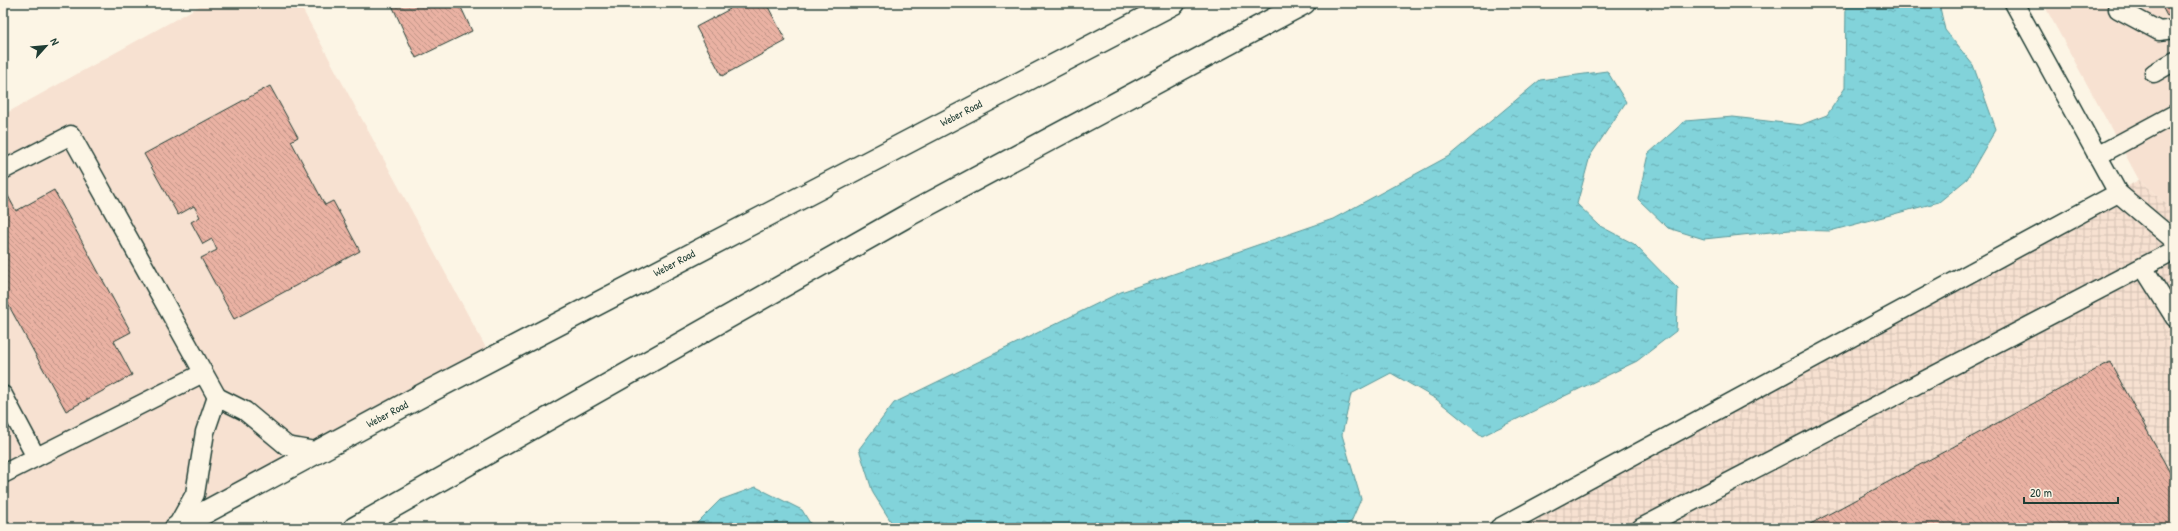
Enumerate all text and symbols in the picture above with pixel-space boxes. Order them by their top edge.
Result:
north arrow [26,26,66,66]
text: N [47,36,63,47]
street label: Weber Road [938,96,985,129]
street label: Weber Road [651,246,698,280]
street label: Weber Road [364,397,411,431]
scale bar [2024,479,2118,505]
text: 20 m [2030,484,2052,501]

